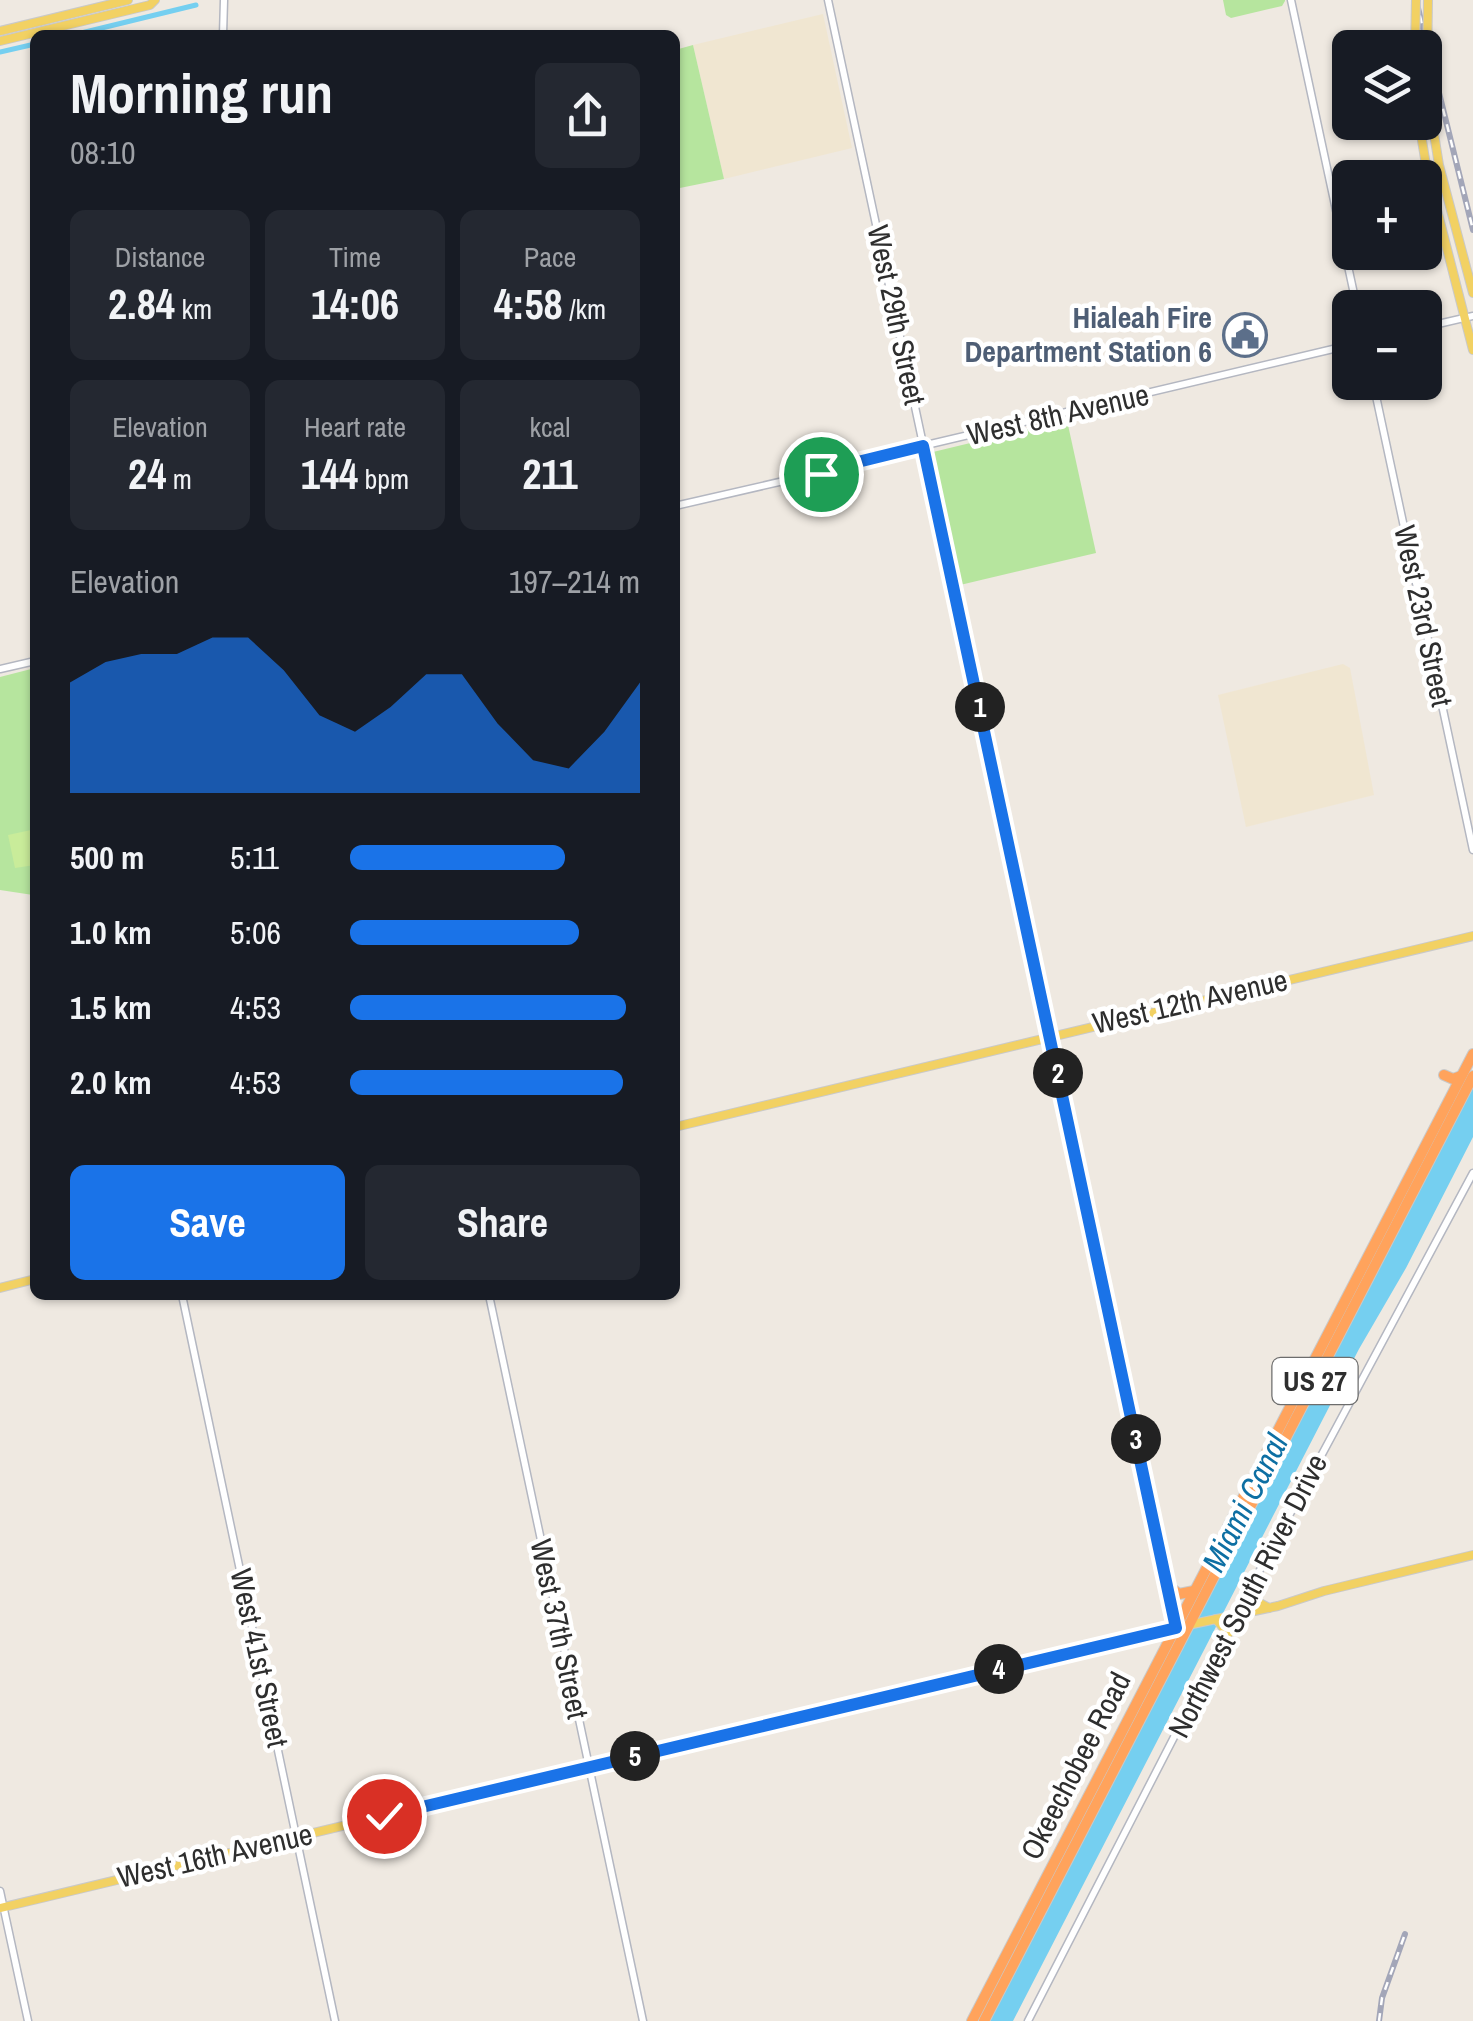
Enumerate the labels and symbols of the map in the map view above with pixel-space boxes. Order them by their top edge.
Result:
street label: West 29th Street [858,221,936,409]
place label: Hialeah Fire Department Station 6 [965,297,1212,371]
public building icon: Hialeah Fire Department Station 6 [1222,312,1268,358]
street label: West 8th Avenue [963,374,1152,454]
pin [779,432,864,517]
street label: West 23rd Street [1385,522,1463,710]
pin: 1 [955,682,1005,732]
street label: West 12th Avenue [1088,959,1291,1043]
pin: 2 [1033,1048,1083,1098]
road number: US 27 [1272,1358,1358,1404]
pin: 3 [1111,1414,1161,1464]
water label: Miami Canal [1192,1426,1298,1579]
street label: Northwest South River Drive [1158,1447,1336,1744]
street label: West 37th Street [521,1535,599,1723]
street label: West 41st Street [222,1565,298,1751]
pin: 4 [974,1644,1024,1694]
street label: Okeechobee Road [1011,1665,1139,1866]
pin: 5 [610,1731,660,1781]
pin [342,1774,427,1859]
street label: West 16th Avenue [113,1813,316,1897]

